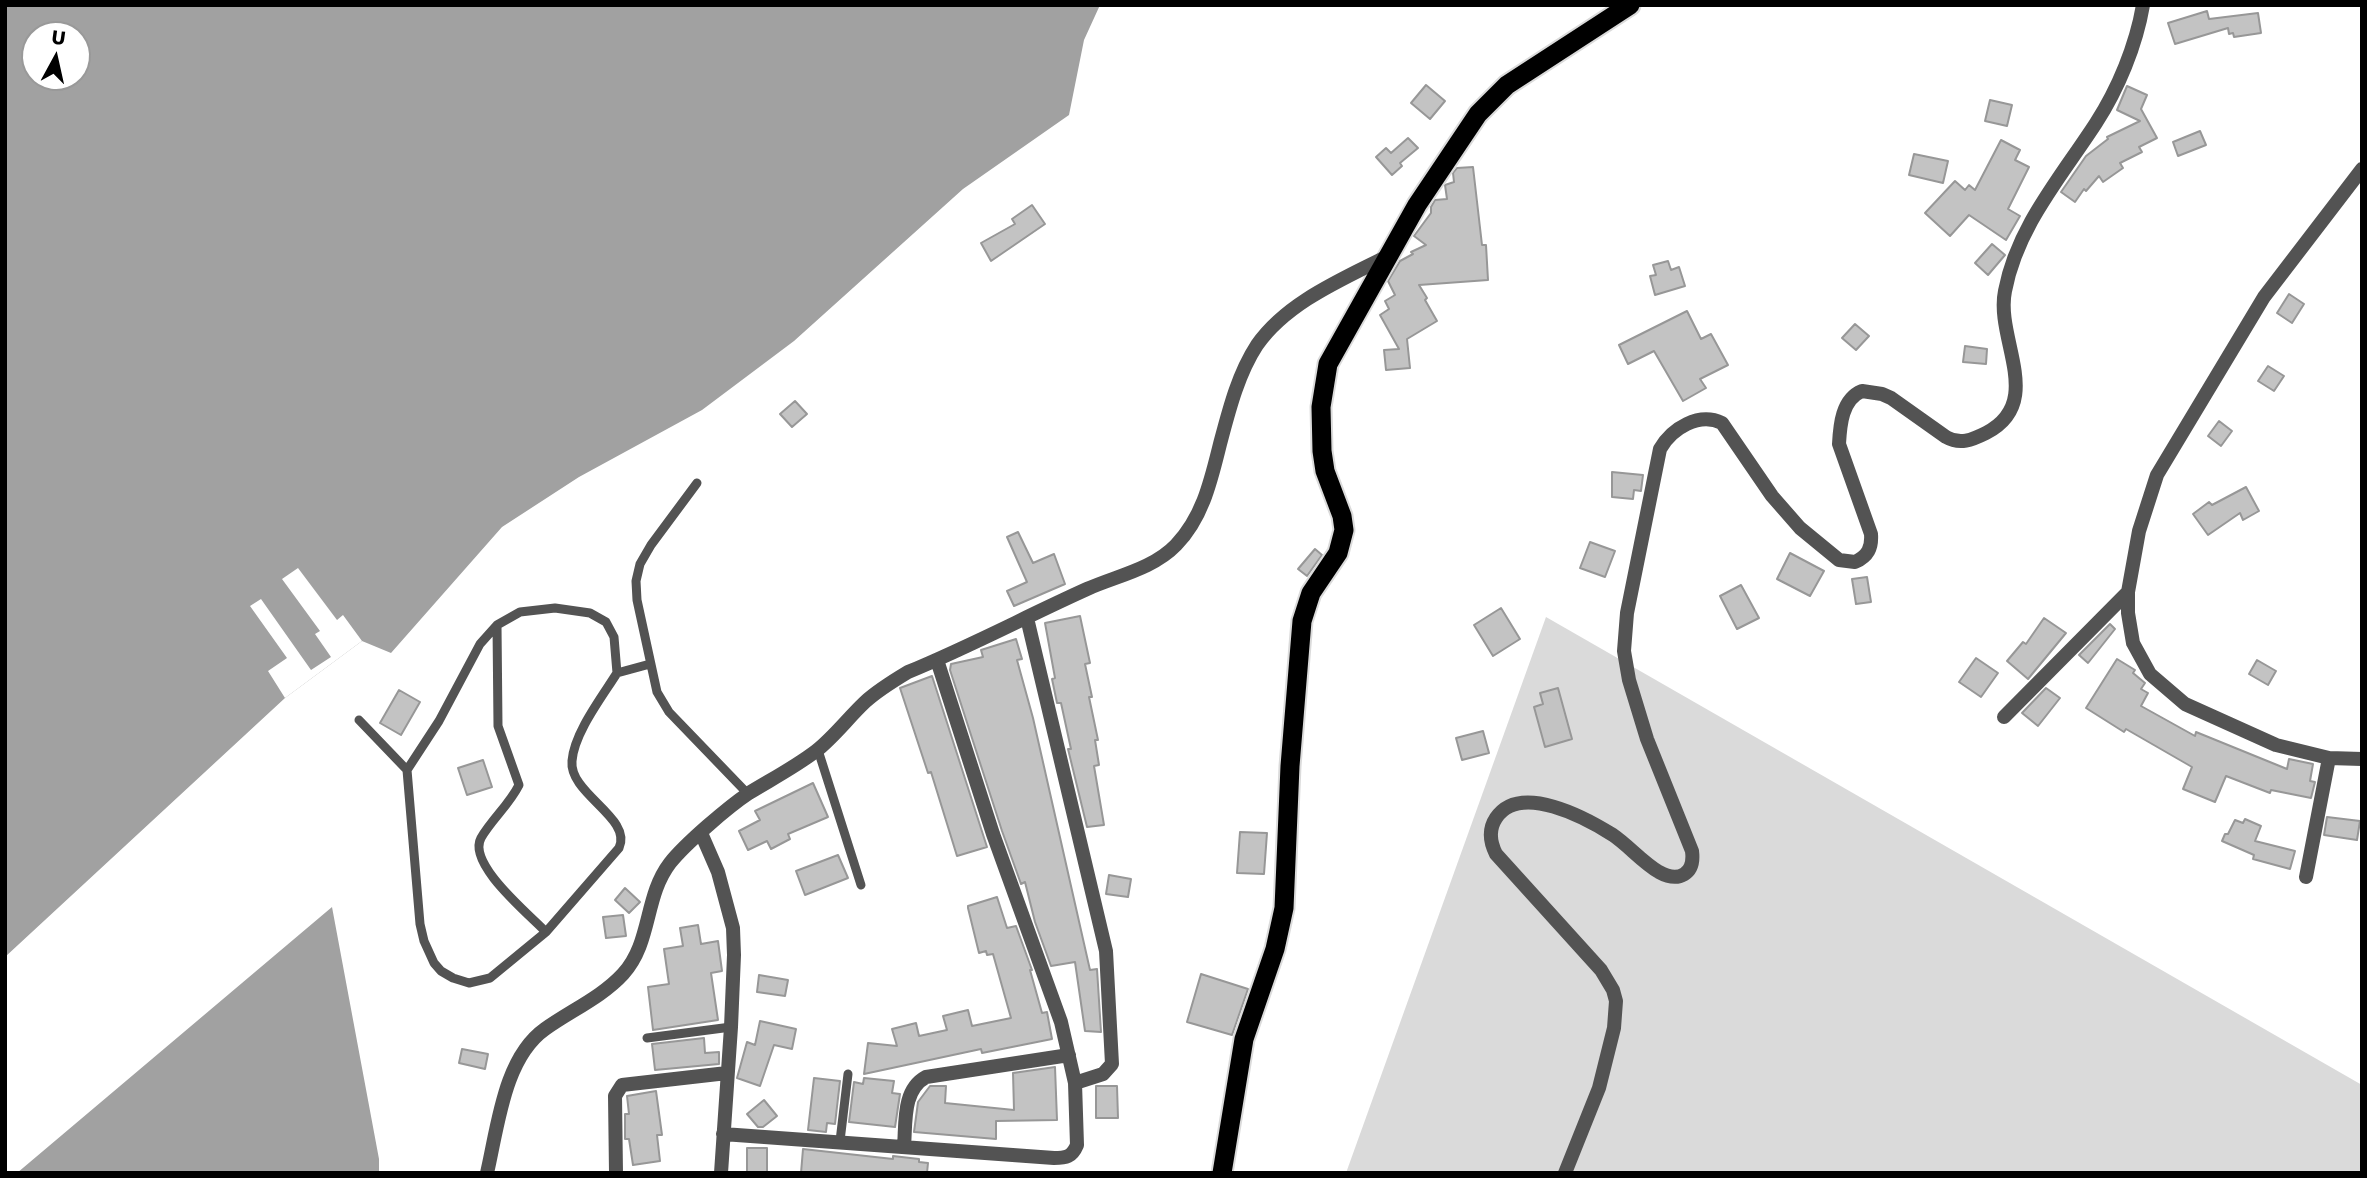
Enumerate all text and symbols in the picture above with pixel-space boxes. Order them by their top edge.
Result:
north arrow [21,21,91,91]
text: U [50,24,67,49]

